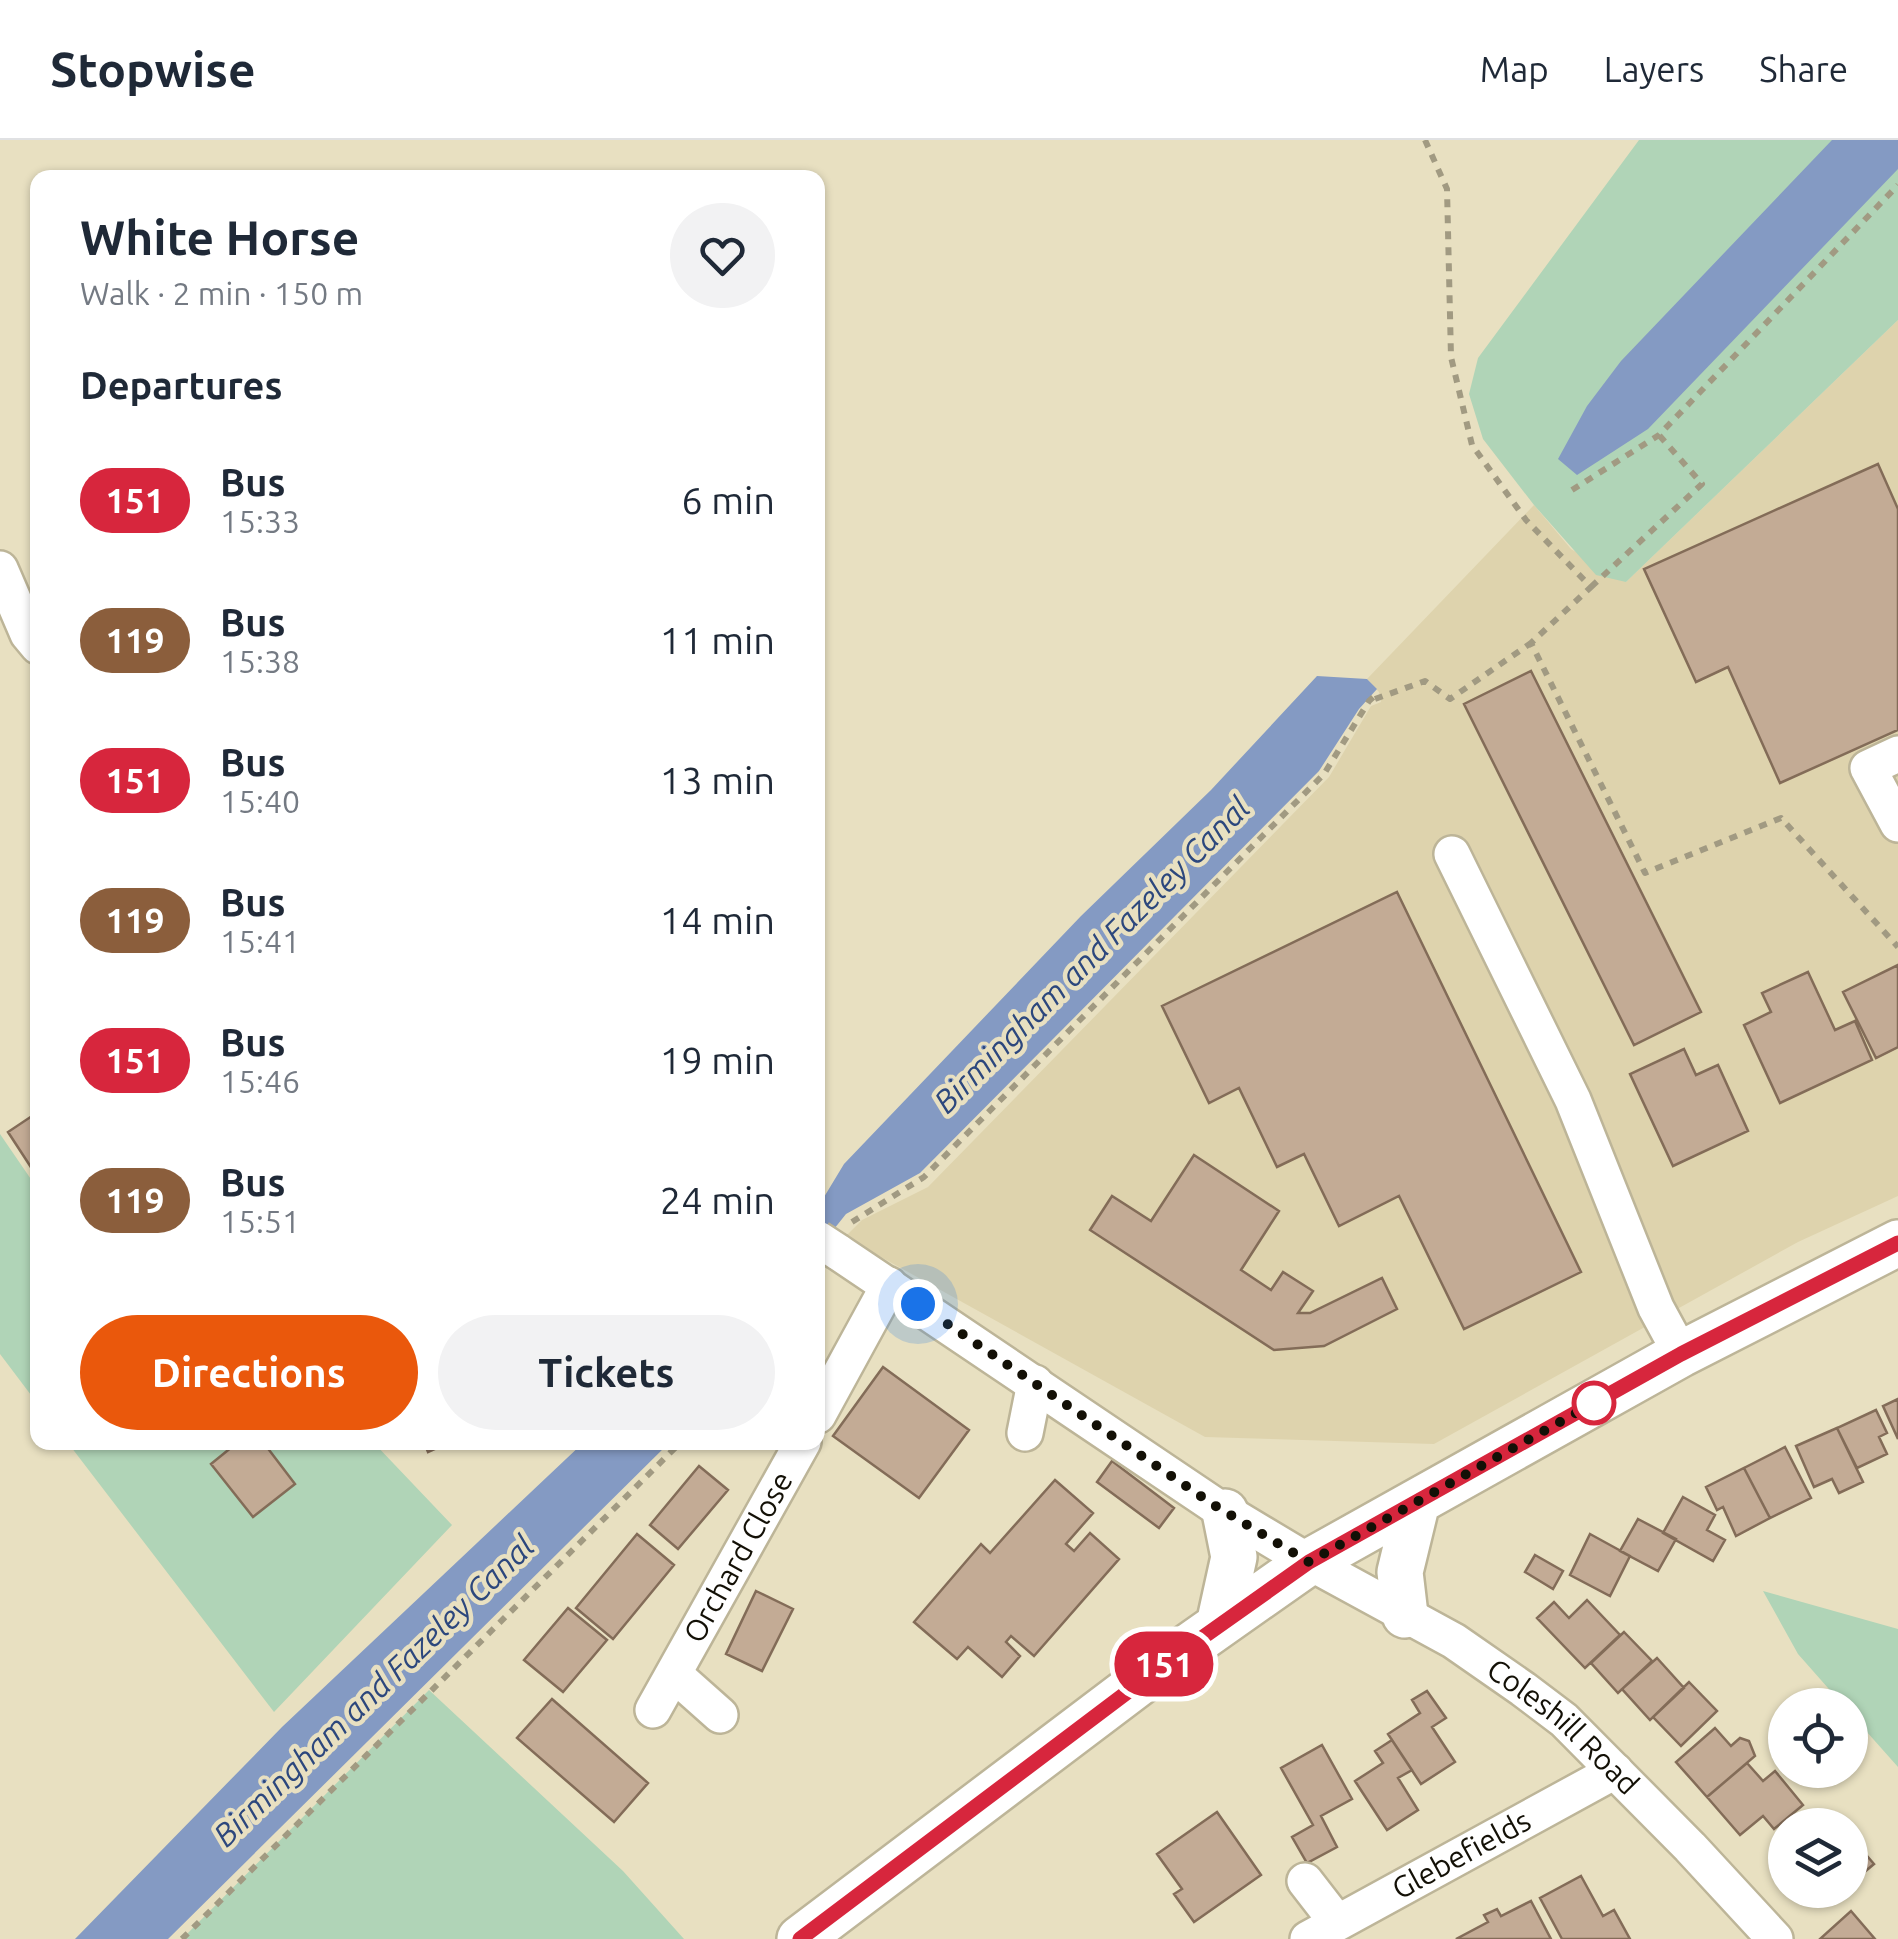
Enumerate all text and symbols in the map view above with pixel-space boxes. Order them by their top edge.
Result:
text: Stopwise [50,42,256,96]
text: Map [1480,49,1549,89]
text: Layers [1604,49,1704,89]
text: Share [1759,49,1848,89]
button: heart [670,203,775,308]
text: White Horse [80,210,359,264]
text: Walk · 2 min · 150 m [80,275,363,311]
text: Departures [80,364,282,406]
text: Bus [220,461,285,503]
text: 6 min [681,479,775,521]
text: 151 [105,480,165,520]
text: 15:33 [220,503,300,539]
text: Bus [220,601,285,643]
text: 11 min [660,619,775,661]
text: 119 [105,620,165,660]
text: 15:38 [220,643,300,679]
text: Bus [220,741,285,783]
text: 13 min [660,759,775,801]
text: 151 [105,760,165,800]
text: 15:40 [220,783,300,819]
water label: Birmingham and Fazeley Canal [926,789,1257,1120]
text: Bus [220,881,285,923]
text: 14 min [660,899,775,941]
text: 119 [105,900,165,940]
text: 15:41 [220,923,300,959]
text: Bus [220,1021,285,1063]
text: 19 min [660,1039,775,1081]
text: 151 [105,1040,165,1080]
text: 15:46 [220,1063,300,1099]
text: Bus [220,1161,285,1203]
text: 24 min [660,1179,775,1221]
text: 119 [105,1180,165,1220]
text: 15:51 [220,1203,300,1239]
your location [893,1279,943,1329]
button: Directions [80,1315,418,1430]
button: Tickets [438,1315,775,1430]
unlabelled marker [1573,1382,1615,1424]
street label: Orchard Close [676,1465,799,1648]
water label: Birmingham and Fazeley Canal [206,1527,541,1853]
line badge: 151 [1106,1632,1222,1696]
text: 151 [1134,1644,1194,1684]
street label: Coleshill Road [1481,1651,1646,1801]
map controls [1768,1688,1868,1908]
button: locate [1768,1688,1868,1788]
street label: Glebefields [1386,1803,1536,1906]
button: layers [1768,1808,1868,1908]

